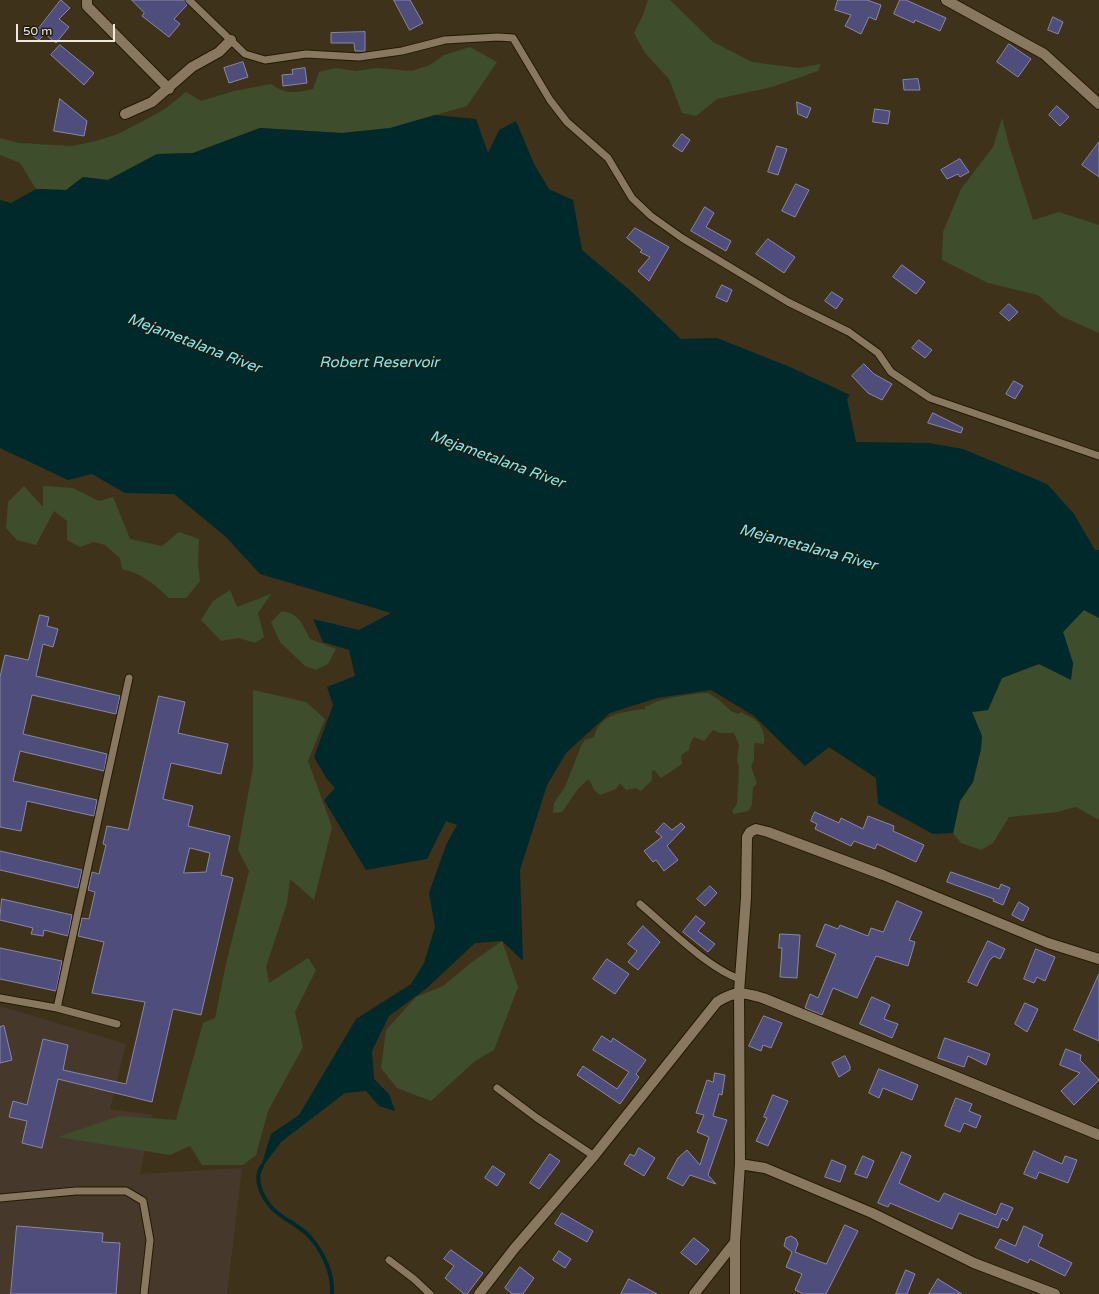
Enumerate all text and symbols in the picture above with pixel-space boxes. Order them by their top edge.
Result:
scale bar [18,16,117,42]
text: 50 m [23,24,52,38]
water label: Mejametalana River [125,310,263,378]
water label: Robert Reservoir [319,354,439,372]
water label: Mejametalana River [427,427,567,493]
water label: Mejametalana River [737,521,879,575]

